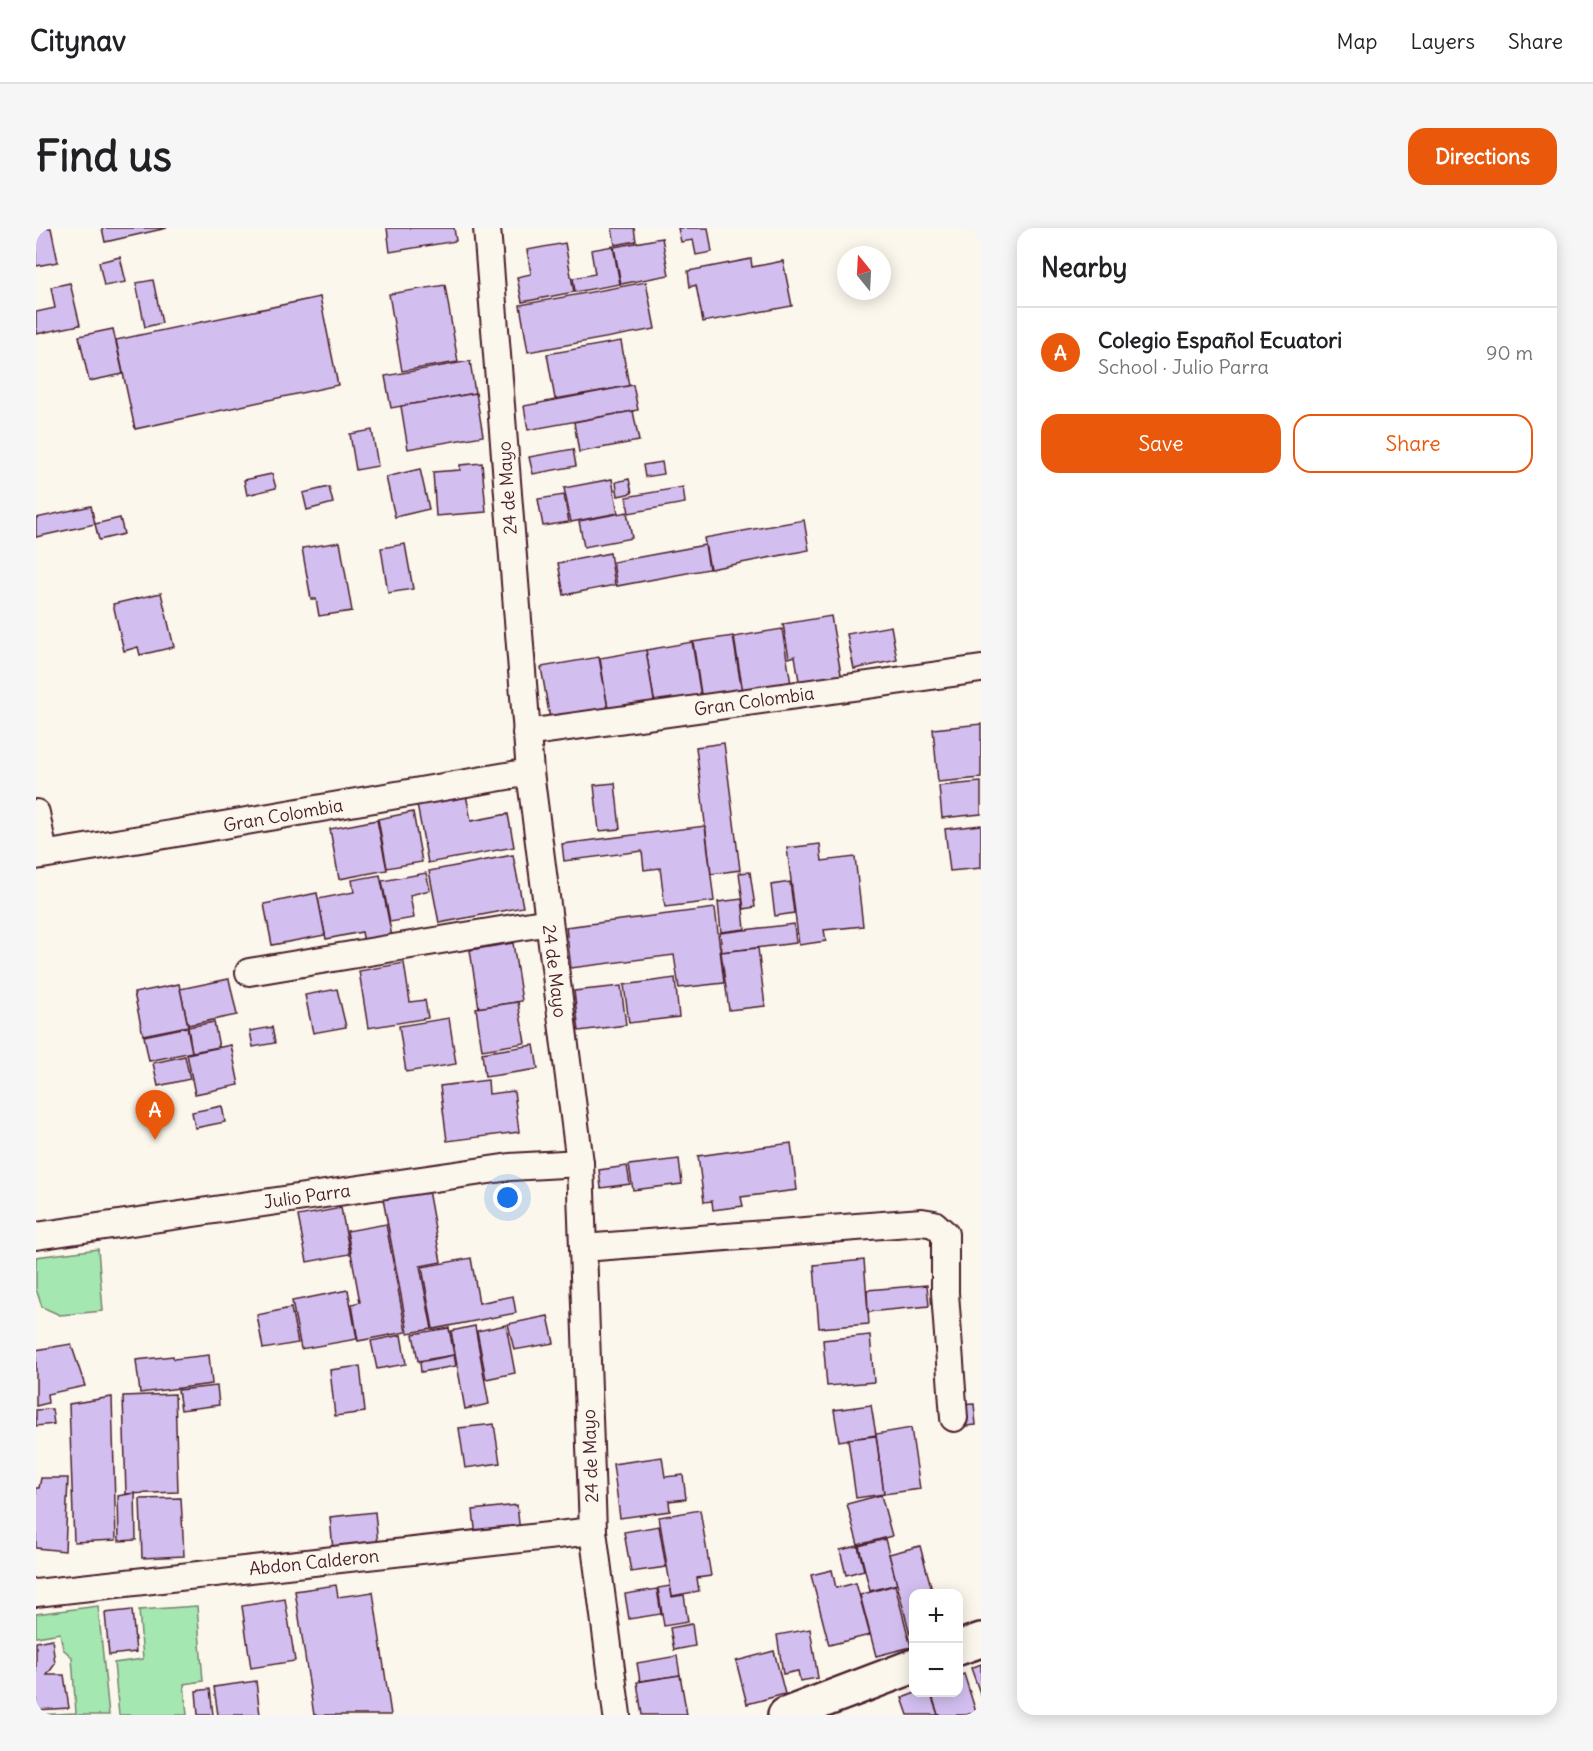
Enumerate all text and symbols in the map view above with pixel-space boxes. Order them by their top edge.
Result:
text: Citynav [30,23,126,59]
text: Map [1337,28,1377,55]
text: Layers [1410,28,1475,55]
text: Share [1508,28,1563,55]
button: Directions [1408,128,1557,185]
text: Find us [36,130,172,182]
north arrow [837,246,891,300]
text: Nearby [1041,251,1127,284]
text: Colegio Español Ecuatori [1098,326,1342,354]
text: A [1054,340,1067,365]
text: 90 m [1486,340,1533,365]
text: School · Julio Parra [1098,354,1269,379]
button: Save [1041,414,1281,473]
button: Share [1293,414,1533,473]
street label: 24 de Mayo [492,440,522,536]
street label: Gran Colombia [692,681,816,721]
street label: Gran Colombia [221,793,345,837]
street label: 24 de Mayo [538,923,572,1019]
pin: A [136,1090,174,1140]
street label: Julio Parra [262,1179,352,1213]
your location [493,1183,522,1212]
street label: 24 de Mayo [577,1409,603,1503]
street label: Abdon Calderon [248,1544,380,1580]
map controls [909,1589,963,1697]
button: + [909,1589,963,1643]
button: − [909,1643,963,1697]

